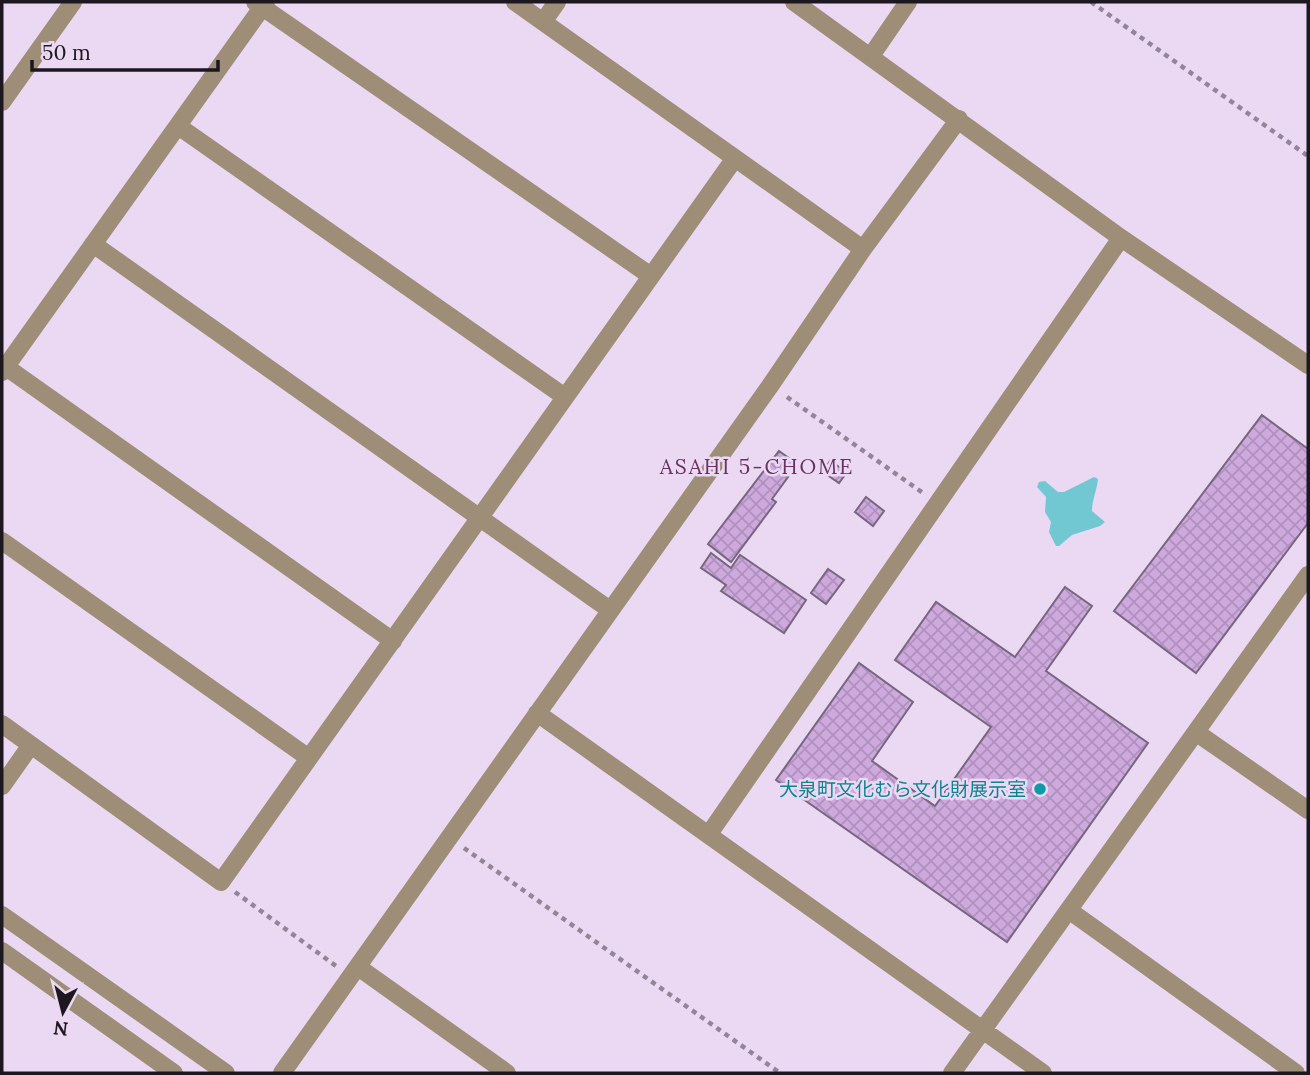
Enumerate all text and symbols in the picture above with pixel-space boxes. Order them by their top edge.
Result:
scale bar [32,28,217,72]
text: 50 m [42,39,91,66]
district label: ASAHI 5-CHOME [659,453,854,480]
place label: 大泉町文化むら文化財展示室 [779,777,1026,801]
marker: 大泉町文化むら文化財展示室 [1032,781,1048,797]
north arrow [28,977,98,1047]
text: N [52,1016,70,1042]

